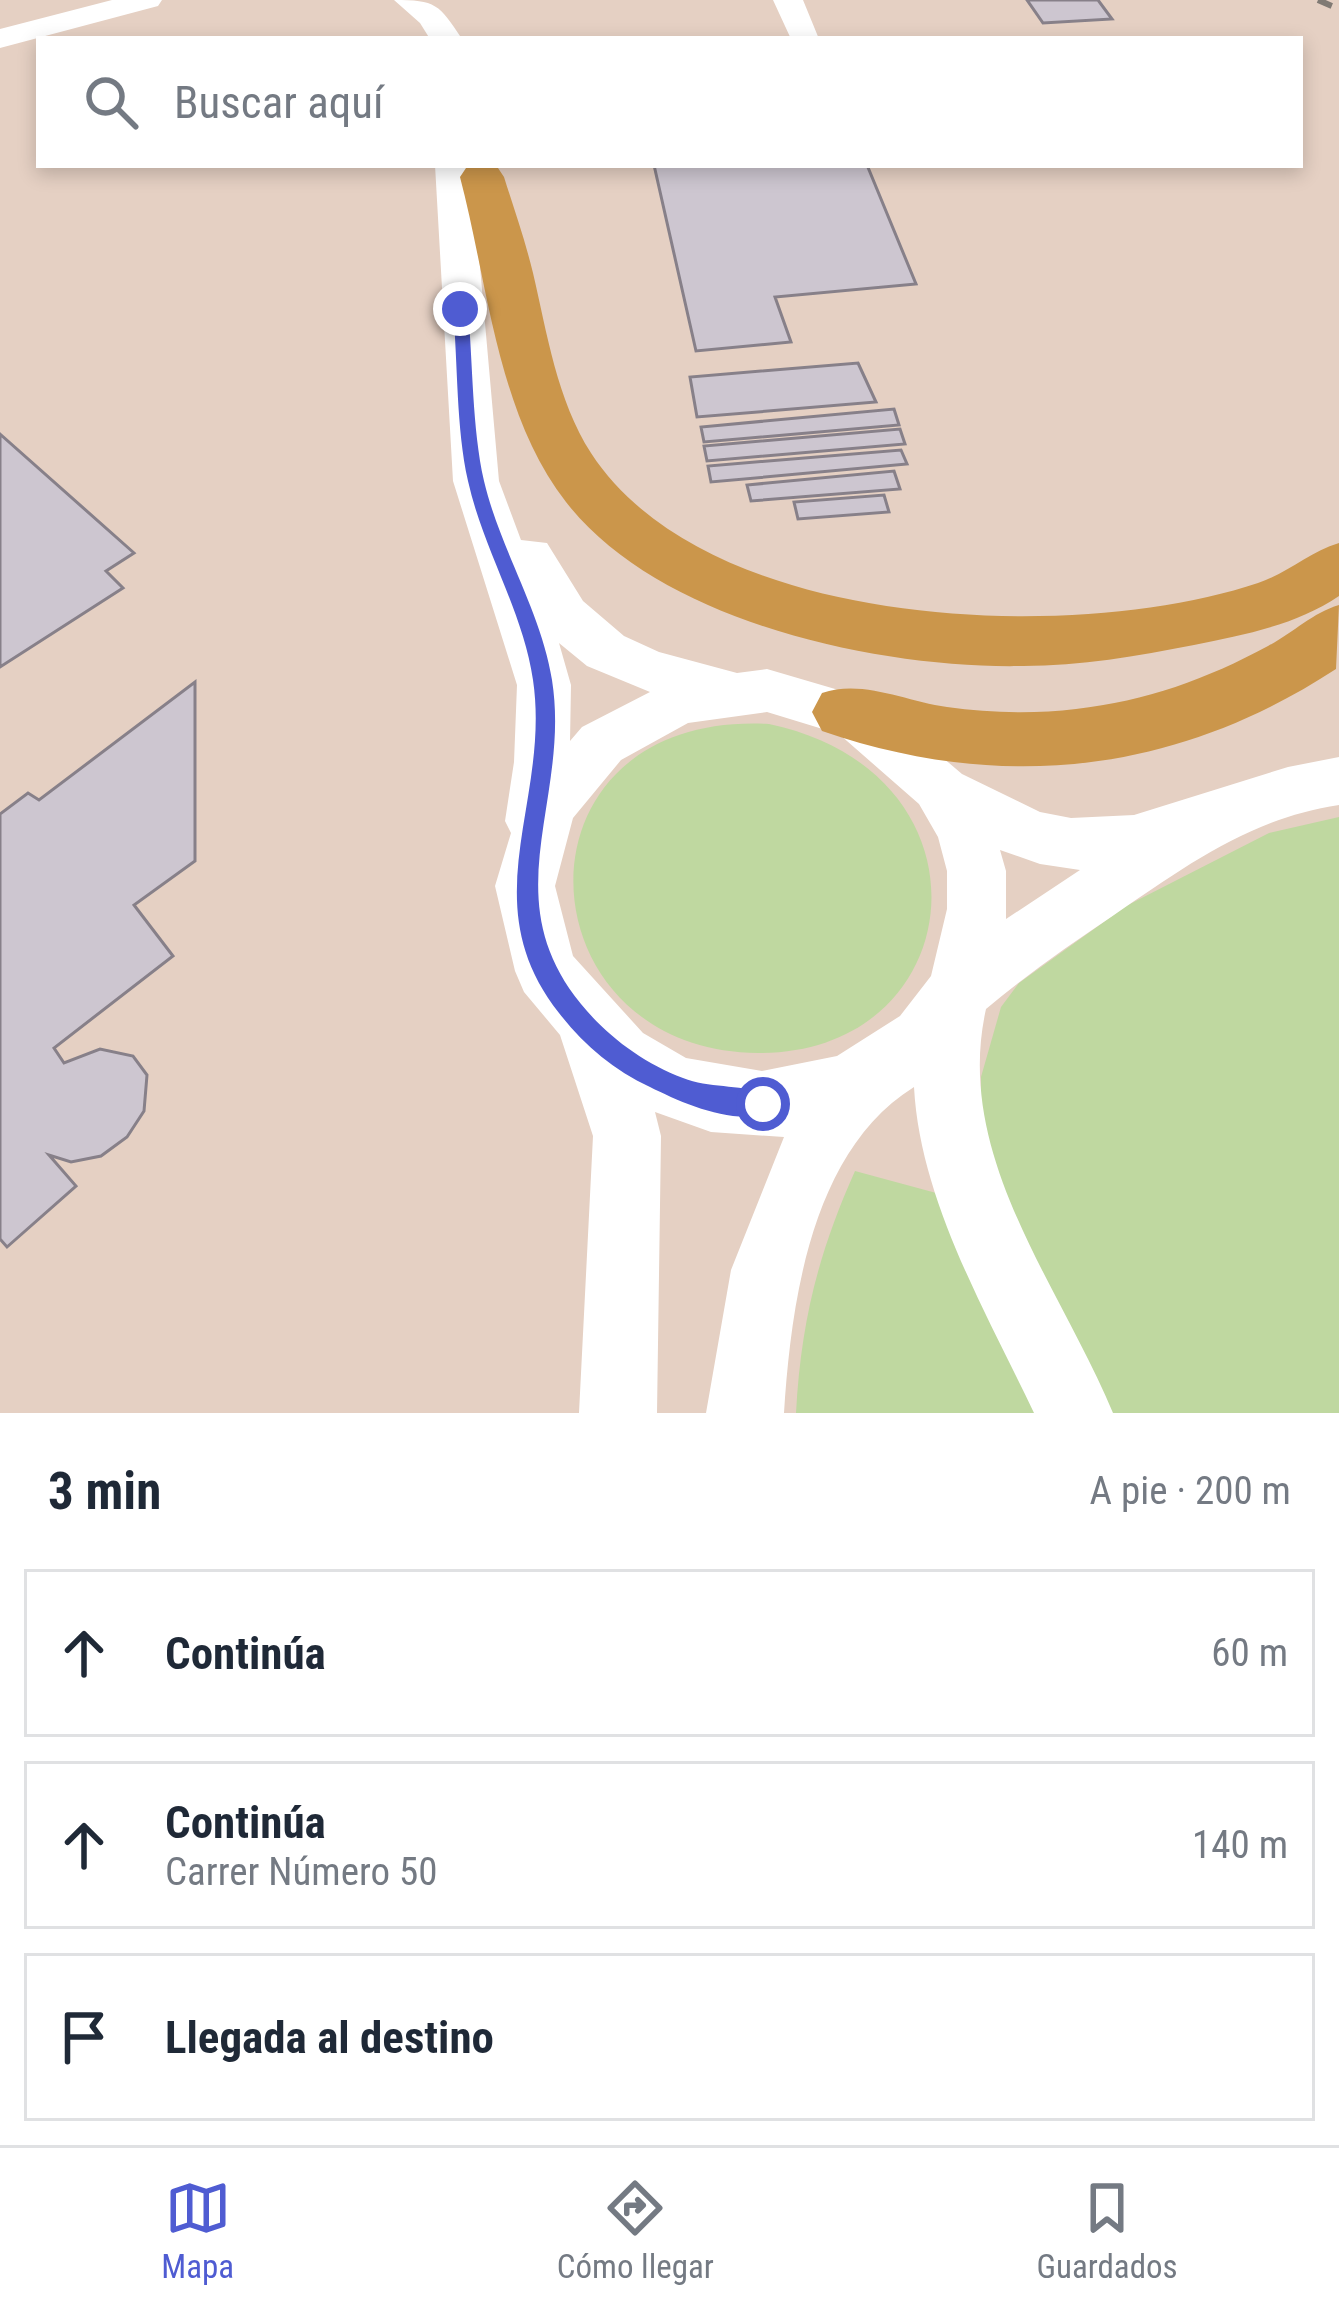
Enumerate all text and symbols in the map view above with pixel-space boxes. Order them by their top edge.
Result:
search box [36,36,1303,168]
icon: search [78,69,144,135]
text: Buscar aquí [174,76,384,129]
route end [433,282,487,336]
route start [736,1077,790,1131]
text: 3 min [48,1462,161,1521]
text: A pie · 200 m [1090,1468,1291,1514]
icon: ahead [51,1620,117,1686]
text: Continúa [165,1627,326,1680]
text: 60 m [1211,1630,1288,1676]
text: Continúa [165,1796,326,1849]
icon: ahead [51,1812,117,1878]
text: 140 m [1192,1822,1288,1868]
text: Carrer Número 50 [165,1849,438,1895]
icon: arrive [51,2004,117,2070]
text: Llegada al destino [165,2011,494,2064]
tab: Mapa [161,2175,234,2286]
tab: Cómo llegar [557,2175,714,2286]
tab: Guardados [1036,2175,1178,2286]

